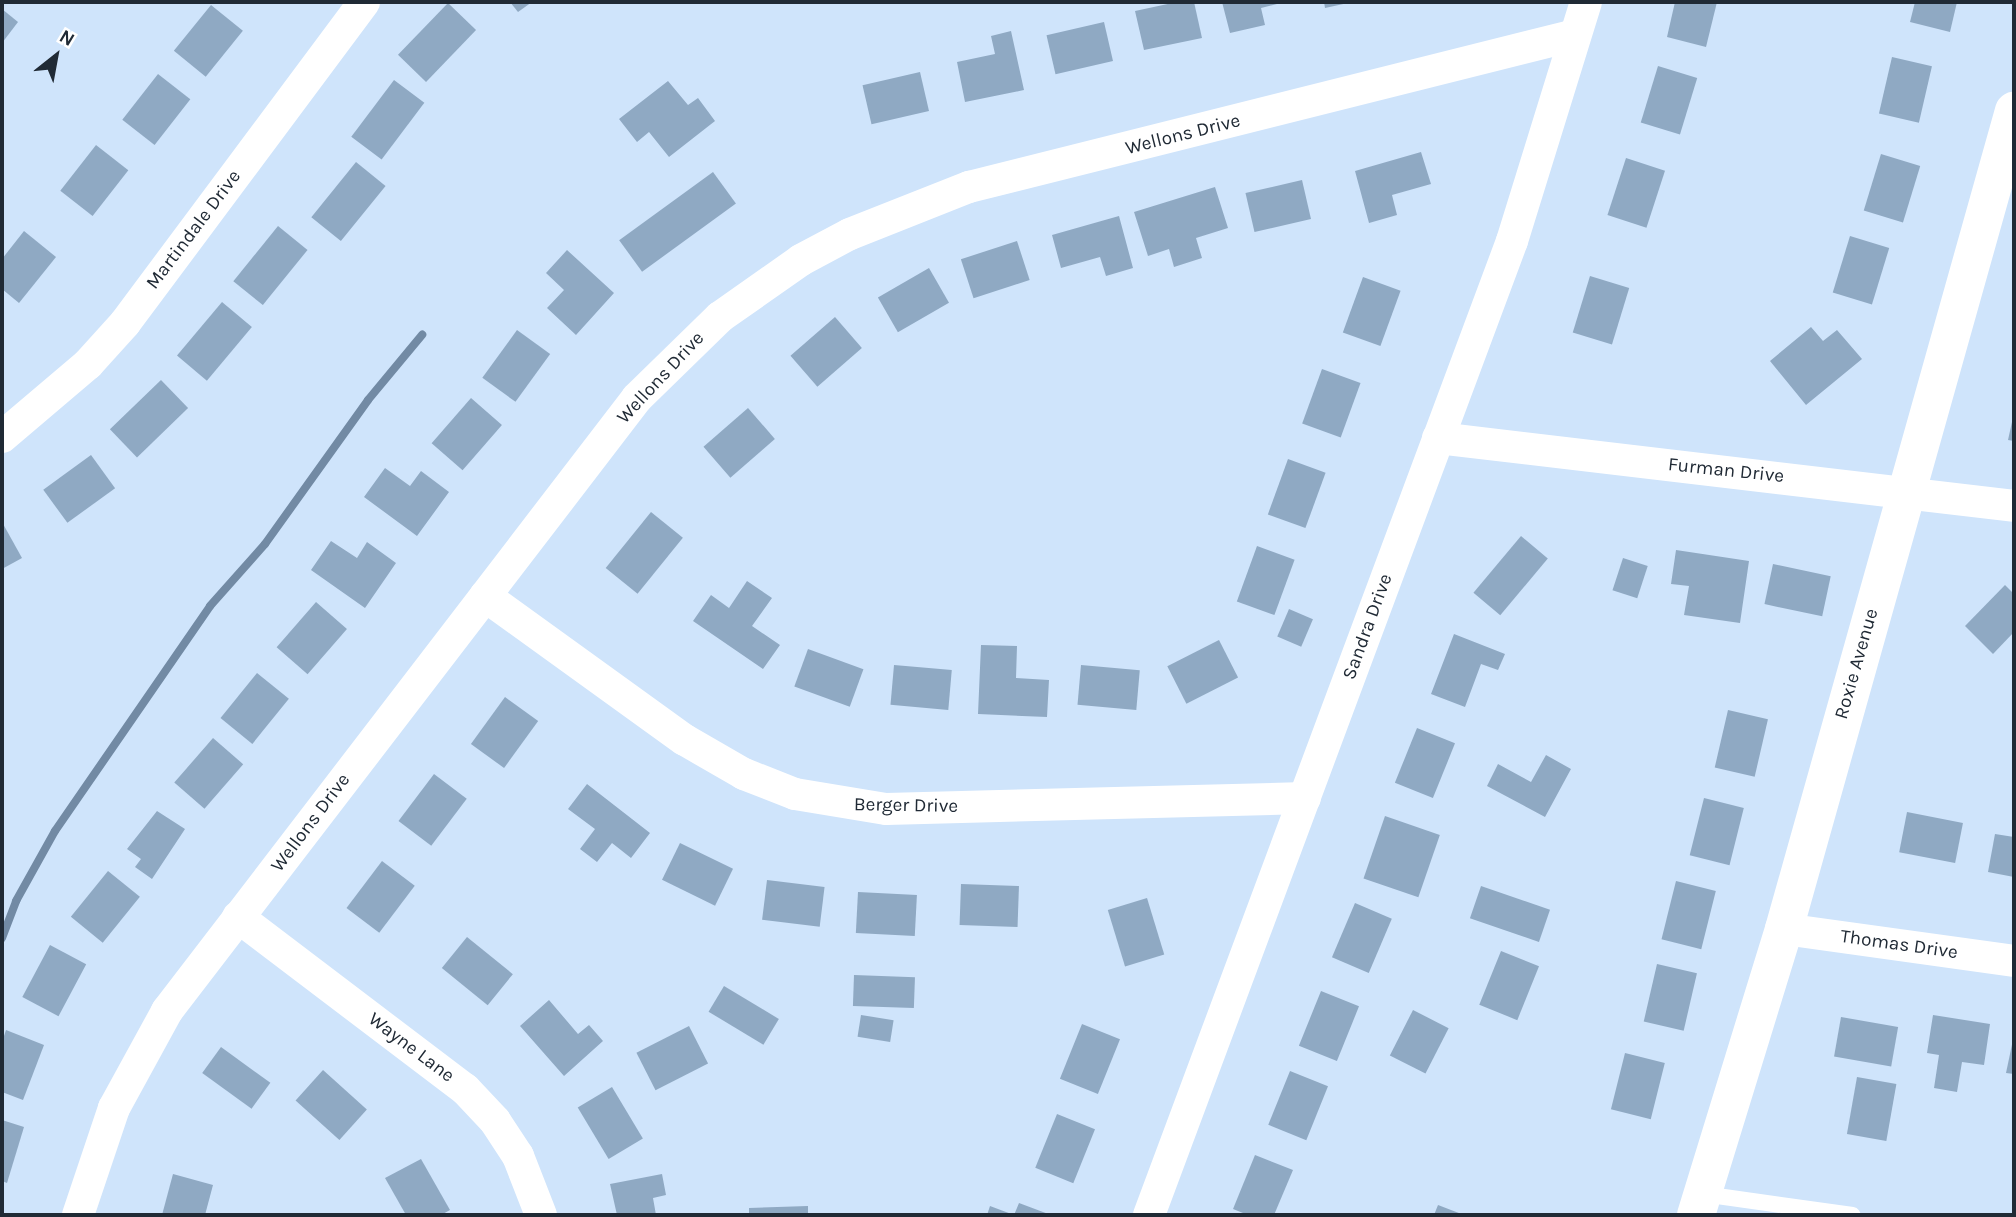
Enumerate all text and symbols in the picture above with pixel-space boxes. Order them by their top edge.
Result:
north arrow [21,21,91,91]
text: N [55,25,78,51]
street label: Wellons Drive [1123,110,1243,160]
street label: Martindale Drive [142,166,246,294]
street label: Wellons Drive [613,327,709,429]
street label: Furman Drive [1667,454,1785,488]
street label: Sandra Drive [1338,571,1398,683]
street label: Roxie Avenue [1830,606,1884,722]
street label: Wellons Drive [267,769,355,877]
street label: Berger Drive [854,794,958,818]
street label: Thomas Drive [1839,925,1959,965]
street label: Wayne Lane [363,1008,459,1088]

